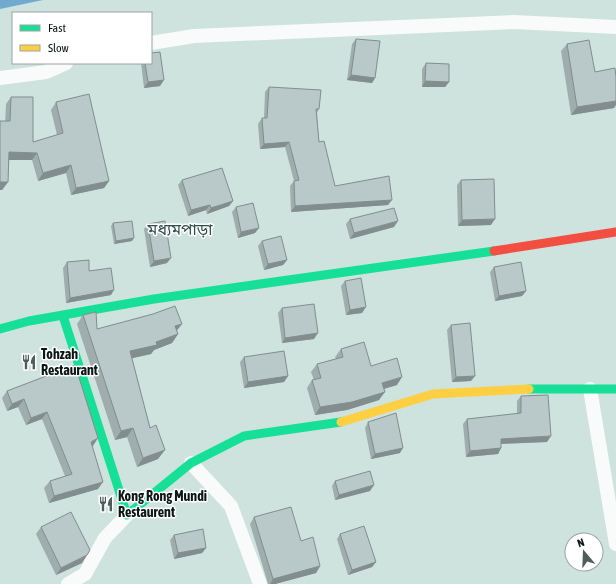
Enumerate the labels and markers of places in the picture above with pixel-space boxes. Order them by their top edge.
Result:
place label: Tohzah Restaurant [41,346,98,378]
restaurant icon: Tohzah Restaurant [20,353,38,371]
place label: Kong Rong Mundi Restaurent [118,488,207,520]
restaurant icon: Kong Rong Mundi Restaurent [97,495,115,513]

